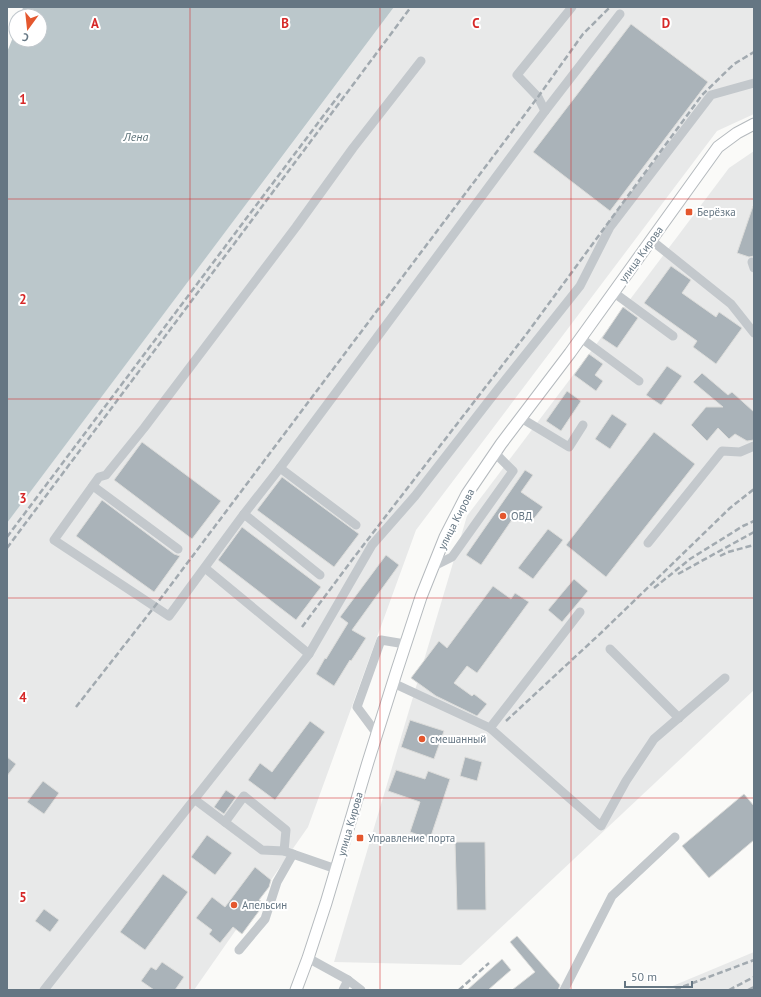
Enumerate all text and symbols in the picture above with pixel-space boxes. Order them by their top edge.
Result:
north arrow [8,8,48,48]
text: A [91,15,99,32]
text: B [281,15,289,32]
text: C [472,15,480,32]
text: D [662,15,670,32]
text: С [21,30,30,45]
text: 1 [19,91,27,108]
water label: Лена [123,129,149,144]
place label: Берёзка [697,205,736,219]
marker: Берёзка [684,207,694,217]
street label: улица Кирова [616,223,666,285]
text: 2 [19,291,27,308]
street label: улица Кирова [435,486,477,552]
text: 3 [19,490,27,507]
place label: ОВД [511,509,533,523]
marker: ОВД [498,511,508,521]
text: 4 [19,689,27,706]
place label: смешанный [430,732,486,746]
marker: смешанный [417,734,427,744]
street label: улица Кирова [334,790,366,858]
place label: Управление порта [368,831,455,845]
marker: Управление порта [355,833,365,843]
text: 5 [19,889,27,906]
place label: Апельсин [242,898,287,912]
marker: Апельсин [229,900,239,910]
scale bar [625,963,692,989]
text: 50 m [631,969,657,984]

